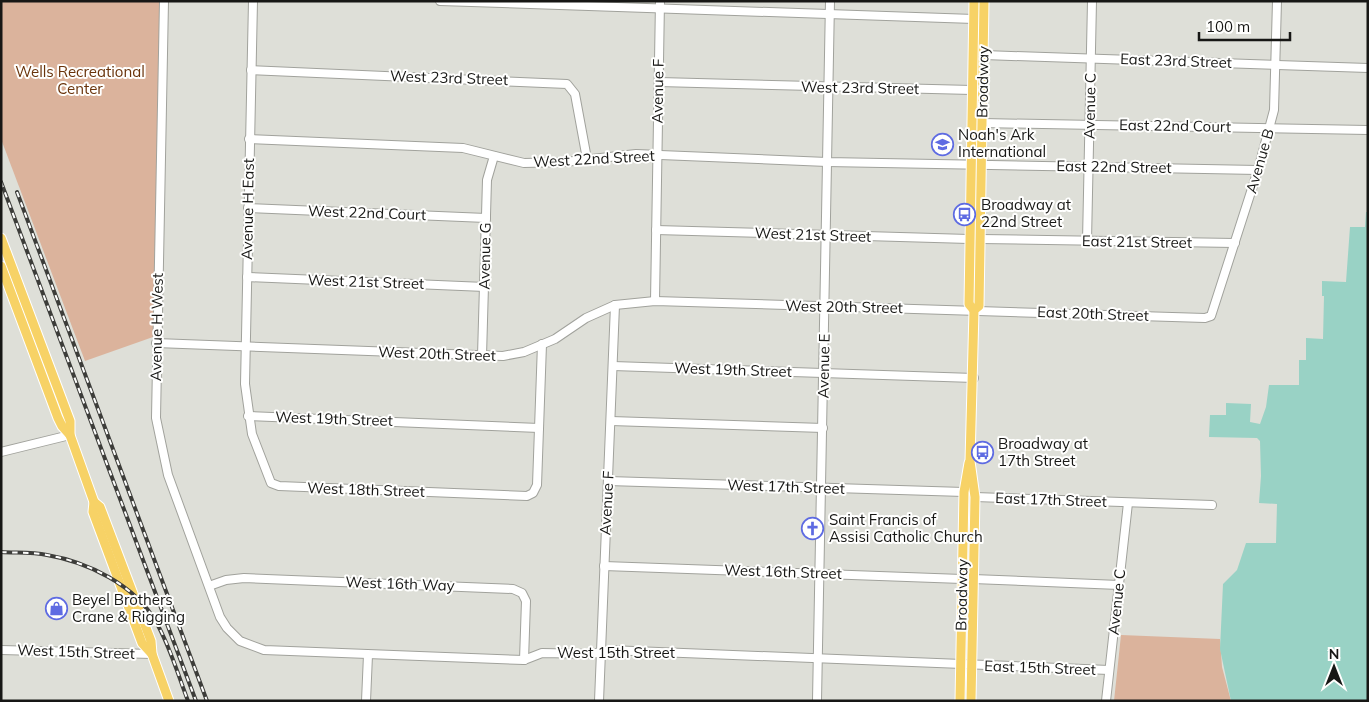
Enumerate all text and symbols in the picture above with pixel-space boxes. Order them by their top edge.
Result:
scale bar [1199,10,1290,42]
text: 100 m [1206,17,1250,36]
street label: Broadway [972,46,993,118]
street label: East 23rd Street [1120,49,1232,72]
street label: Avenue F [647,59,668,123]
park label: Wells Recreational Center [15,62,145,98]
street label: West 23rd Street [390,66,508,89]
street label: Avenue C [1079,73,1100,139]
street label: West 23rd Street [801,77,919,98]
street label: East 22nd Court [1119,115,1231,136]
place label: Noah's Ark International [958,125,1046,161]
street label: Avenue B [1241,126,1278,195]
school or university icon: Noah's Ark International [930,132,954,156]
street label: West 22nd Street [533,146,655,171]
street label: East 22nd Street [1056,156,1172,177]
street label: Avenue H East [237,158,258,260]
place label: Broadway at 22nd Street [981,195,1071,231]
street label: West 22nd Court [308,201,426,224]
bus stop icon: Broadway at 22nd Street [953,202,977,226]
street label: Avenue G [474,222,495,290]
street label: West 21st Street [754,223,872,246]
street label: East 21st Street [1082,231,1192,252]
street label: West 21st Street [307,270,425,293]
street label: Avenue H West [146,273,167,381]
street label: West 20th Street [785,296,903,317]
street label: East 20th Street [1037,302,1149,325]
street label: Avenue E [813,333,834,399]
street label: West 20th Street [378,342,496,365]
street label: West 19th Street [674,358,792,381]
street label: West 19th Street [275,407,393,430]
place label: Broadway at 17th Street [998,434,1088,470]
bus stop icon: Broadway at 17th Street [970,441,994,465]
street label: Avenue F [595,470,618,536]
street label: West 17th Street [727,475,845,498]
street label: West 18th Street [307,478,425,501]
street label: East 17th Street [995,488,1107,511]
place label: Saint Francis of Assisi Catholic Church [829,510,983,546]
church icon: Saint Francis of Assisi Catholic Church [801,517,825,541]
street label: Broadway [951,559,972,631]
street label: West 16th Street [724,560,842,583]
street label: Avenue C [1104,568,1129,636]
street label: West 16th Way [345,572,455,595]
place label: Beyel Brothers Crane & Rigging [72,590,185,626]
shop icon: Beyel Brothers Crane & Rigging [44,597,68,621]
street label: West 15th Street [17,640,135,663]
north arrow [1309,642,1359,692]
street label: West 15th Street [557,643,675,662]
text: N [1329,645,1339,663]
street label: East 15th Street [984,656,1096,679]

